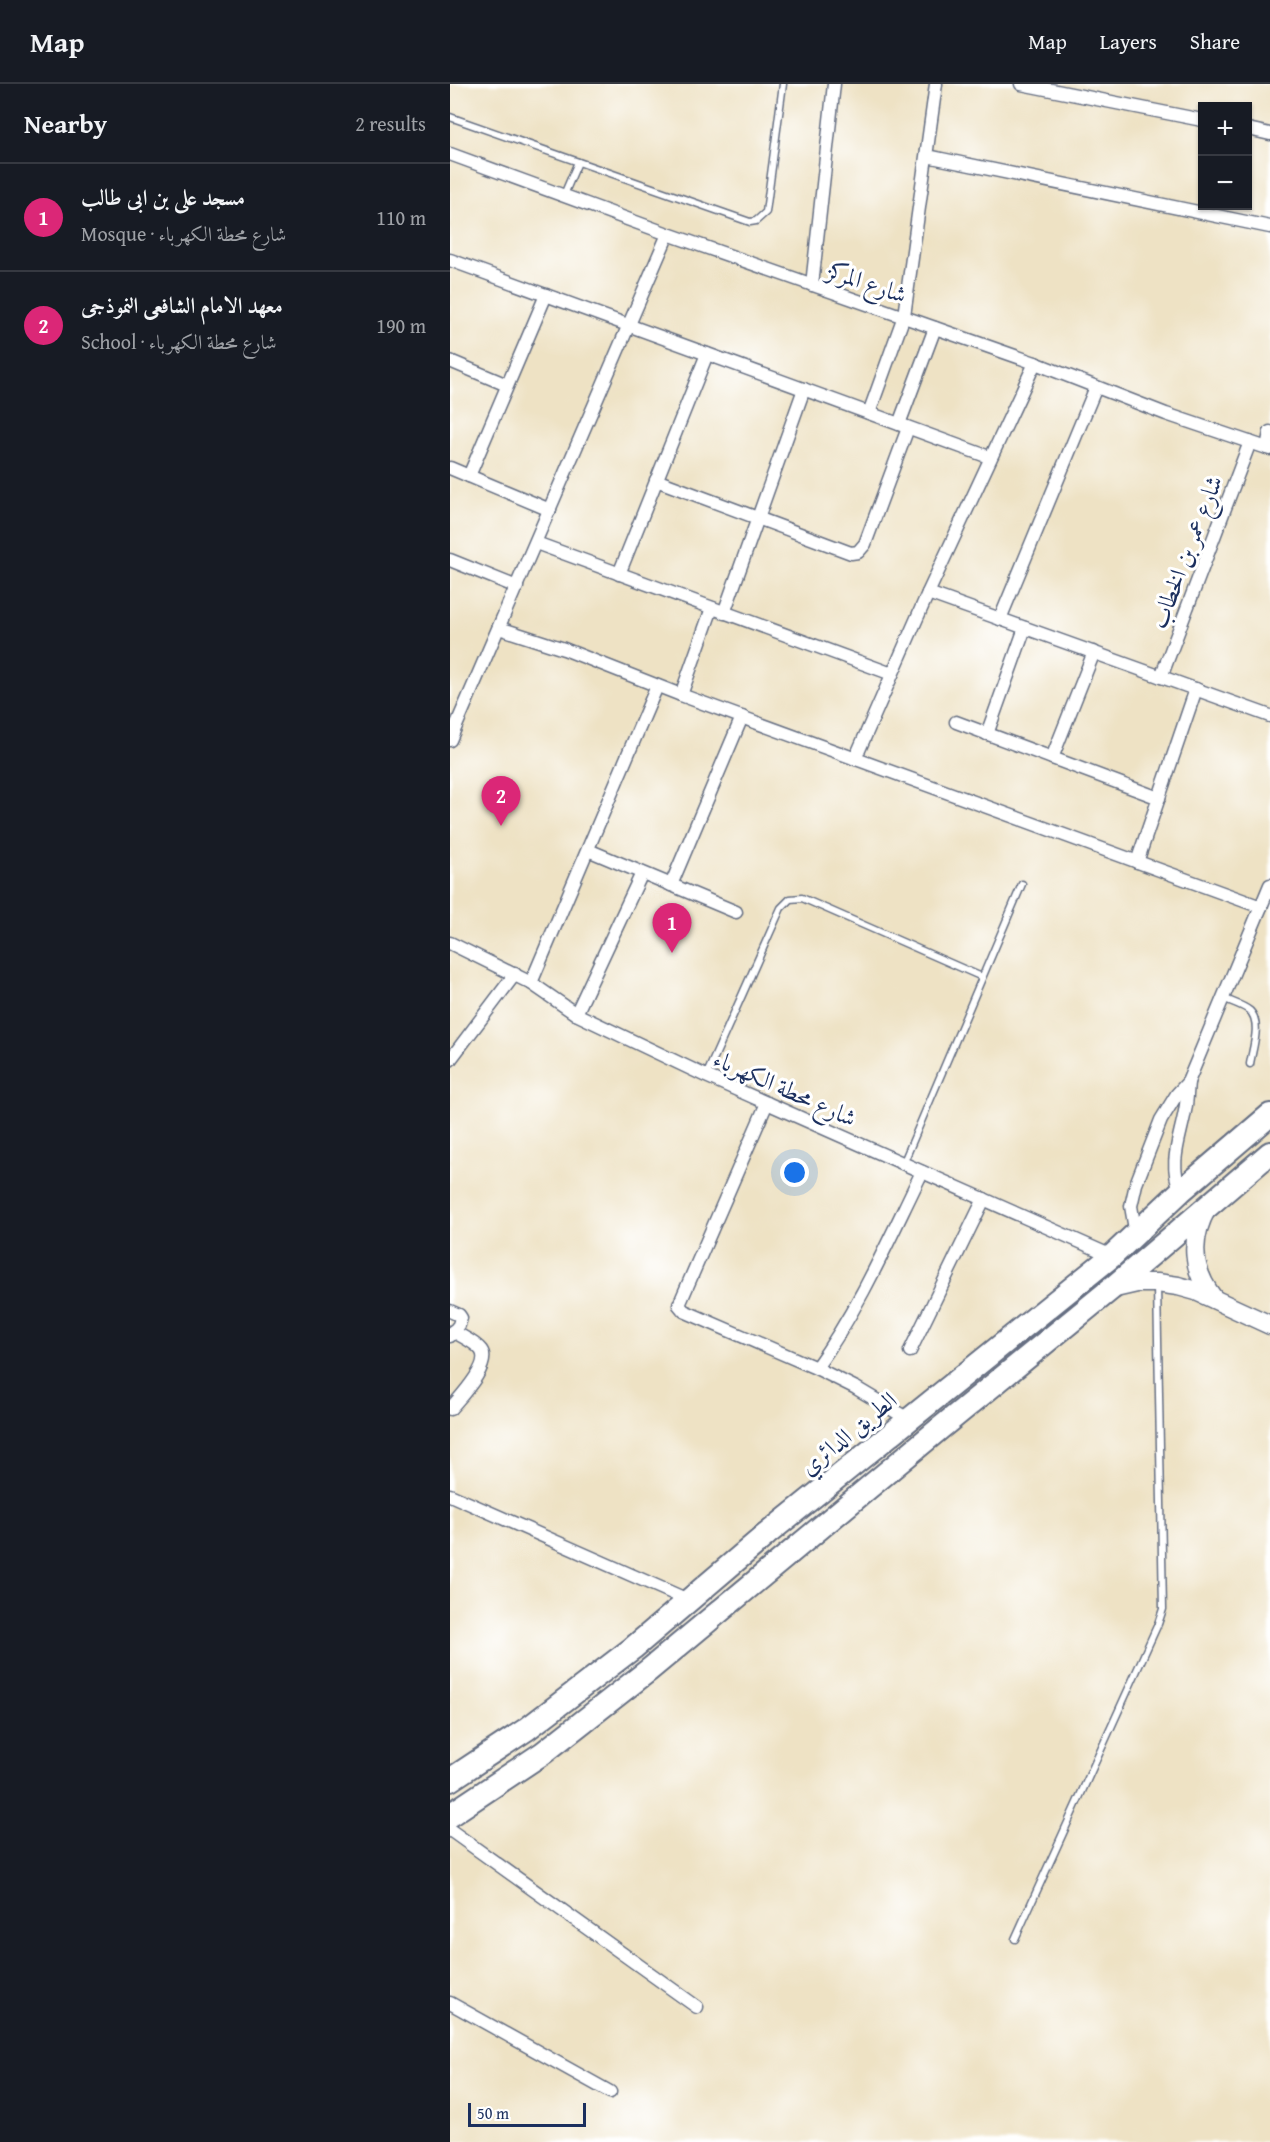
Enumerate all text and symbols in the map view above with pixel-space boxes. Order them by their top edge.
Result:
text: Map [30,21,84,62]
text: Map [1028,26,1067,57]
text: Layers [1100,26,1157,57]
text: Share [1190,26,1240,57]
map controls [1198,102,1252,210]
button: + [1198,102,1252,156]
text: Nearby [24,104,107,143]
text: 2 results [355,109,426,138]
button: − [1198,156,1252,210]
text: مسجد على بن ابى طالب [81,181,245,213]
text: 1 [38,203,49,232]
text: 110 m [376,203,426,232]
text: Mosque · شارع محطة الكهرباء [81,219,286,248]
street label: شارع المركز [819,251,912,315]
text: معهد الامام الشافعى النموذجى [81,289,283,321]
text: 2 [38,311,49,340]
text: 190 m [376,311,426,340]
text: School · شارع محطة الكهرباء [81,327,277,356]
street label: شارع عمر بن الخطاب [1141,470,1234,635]
pin: 2 [482,776,520,826]
pin: 1 [652,904,692,953]
street label: شارع محطة الكهرباء [707,1041,862,1138]
your location [780,1158,809,1187]
street label: الطريق الدائري [792,1383,905,1485]
scale bar [468,2100,586,2128]
text: 50 m [477,2101,509,2125]

